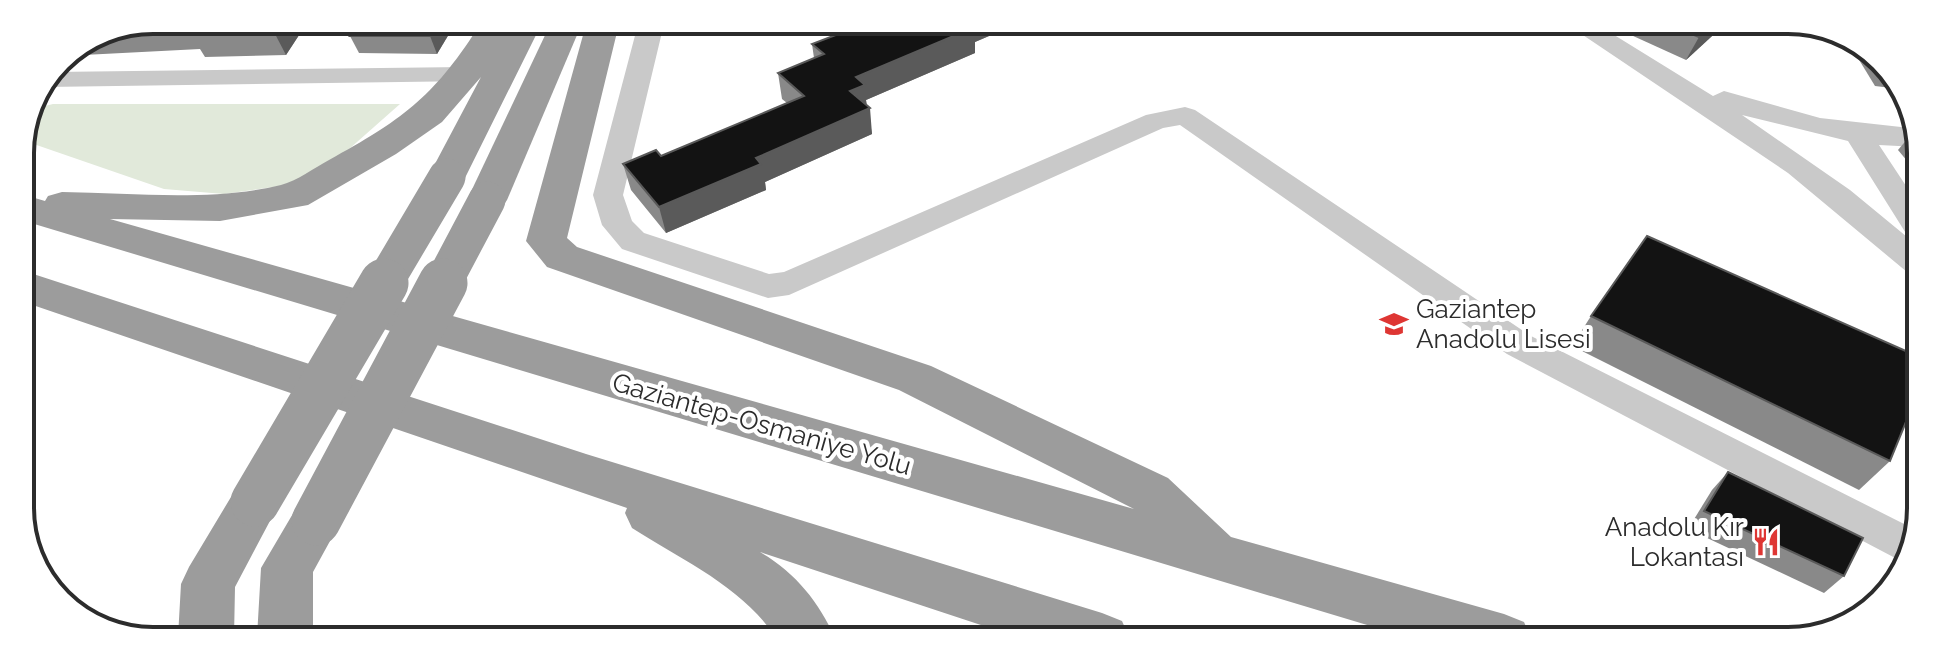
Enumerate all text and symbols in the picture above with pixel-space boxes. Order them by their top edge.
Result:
place label: Gaziantep Anadolu Lisesi [1416,294,1591,354]
school or university icon: Gaziantep Anadolu Lisesi [1379,309,1409,339]
street label: Gaziantep-Osmaniye Yolu [609,367,915,481]
place label: Anadolu Kır Lokantası [1605,512,1744,572]
restaurant icon: Anadolu Kır Lokantası [1751,527,1781,557]

